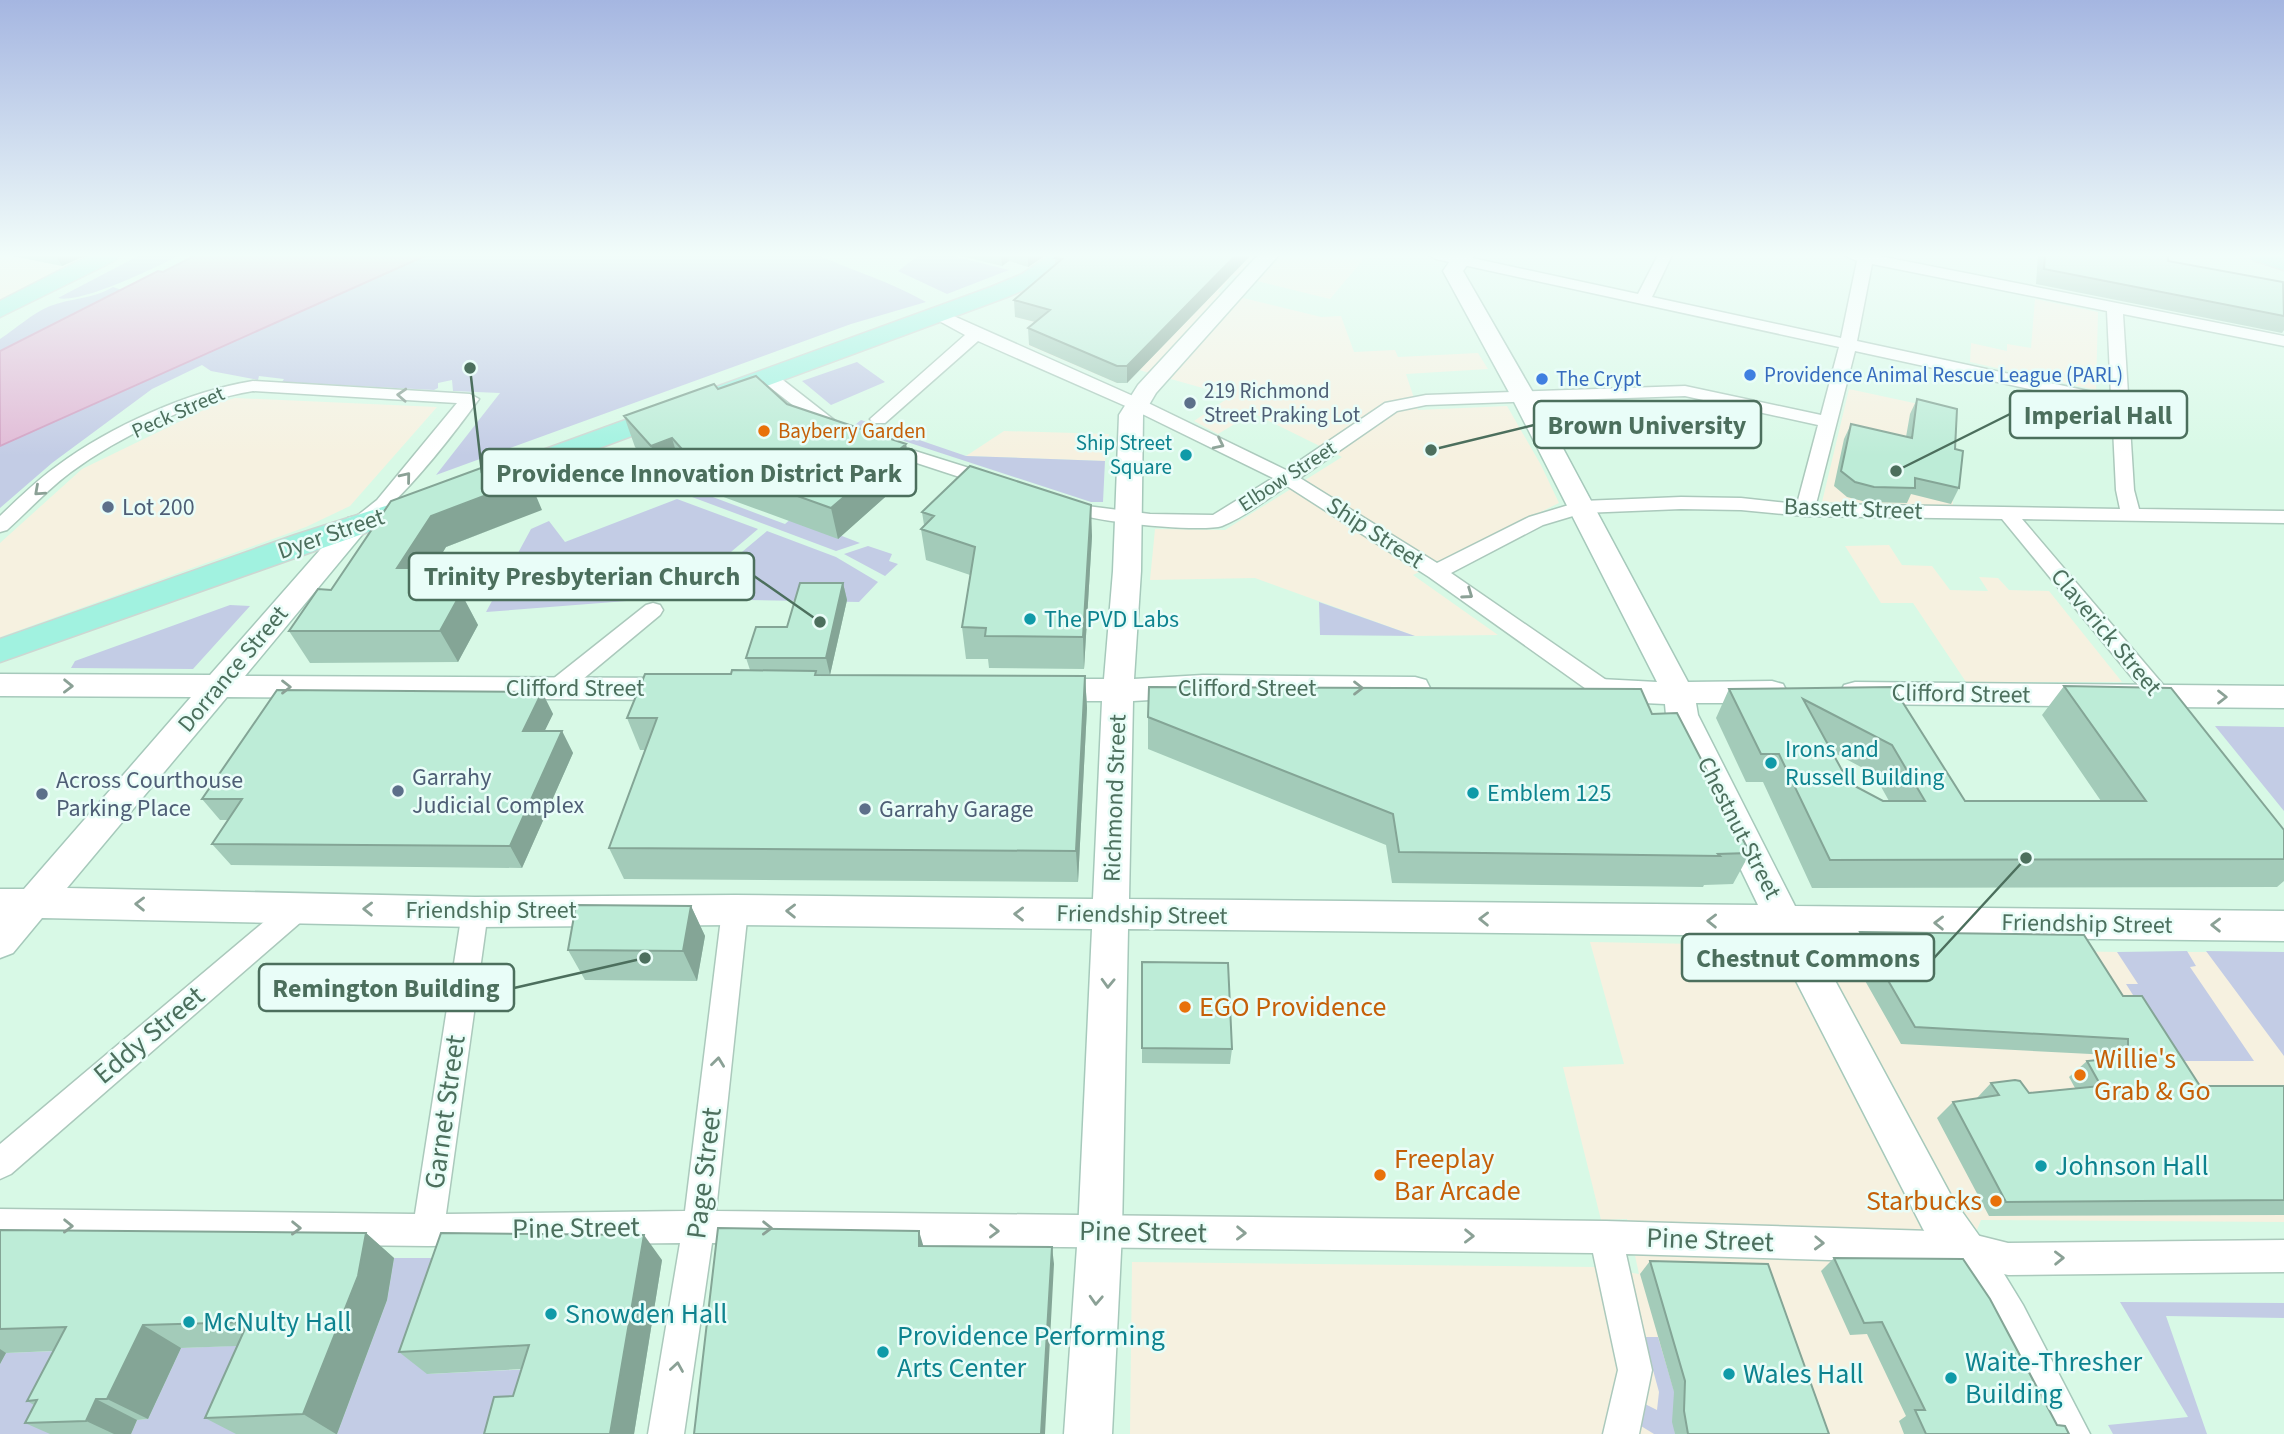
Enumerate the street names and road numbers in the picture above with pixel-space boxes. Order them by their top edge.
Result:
street label: Peck Street [127,378,229,446]
street label: Elbow Street [1232,433,1342,519]
street label: Ship Street [1319,488,1431,578]
street label: Bassett Street [1783,489,1923,529]
street label: Dyer Street [273,499,389,569]
street label: Claverick Street [2042,561,2170,703]
street label: Dorrance Street [169,598,297,740]
street label: Clifford Street [506,671,644,706]
street label: Clifford Street [1178,671,1316,706]
street label: Clifford Street [1891,675,2031,713]
street label: Richmond Street [1095,714,1135,882]
street label: Chestnut Street [1688,751,1790,905]
street label: Friendship Street [405,893,577,928]
street label: Friendship Street [1056,896,1228,934]
street label: Friendship Street [2001,905,2173,943]
street label: Eddy Street [85,976,214,1094]
street label: Garnet Street [414,1032,476,1192]
street label: Page Street [676,1104,732,1241]
street label: Pine Street [512,1207,641,1249]
street label: Pine Street [1079,1211,1208,1253]
street label: Pine Street [1645,1218,1775,1262]

